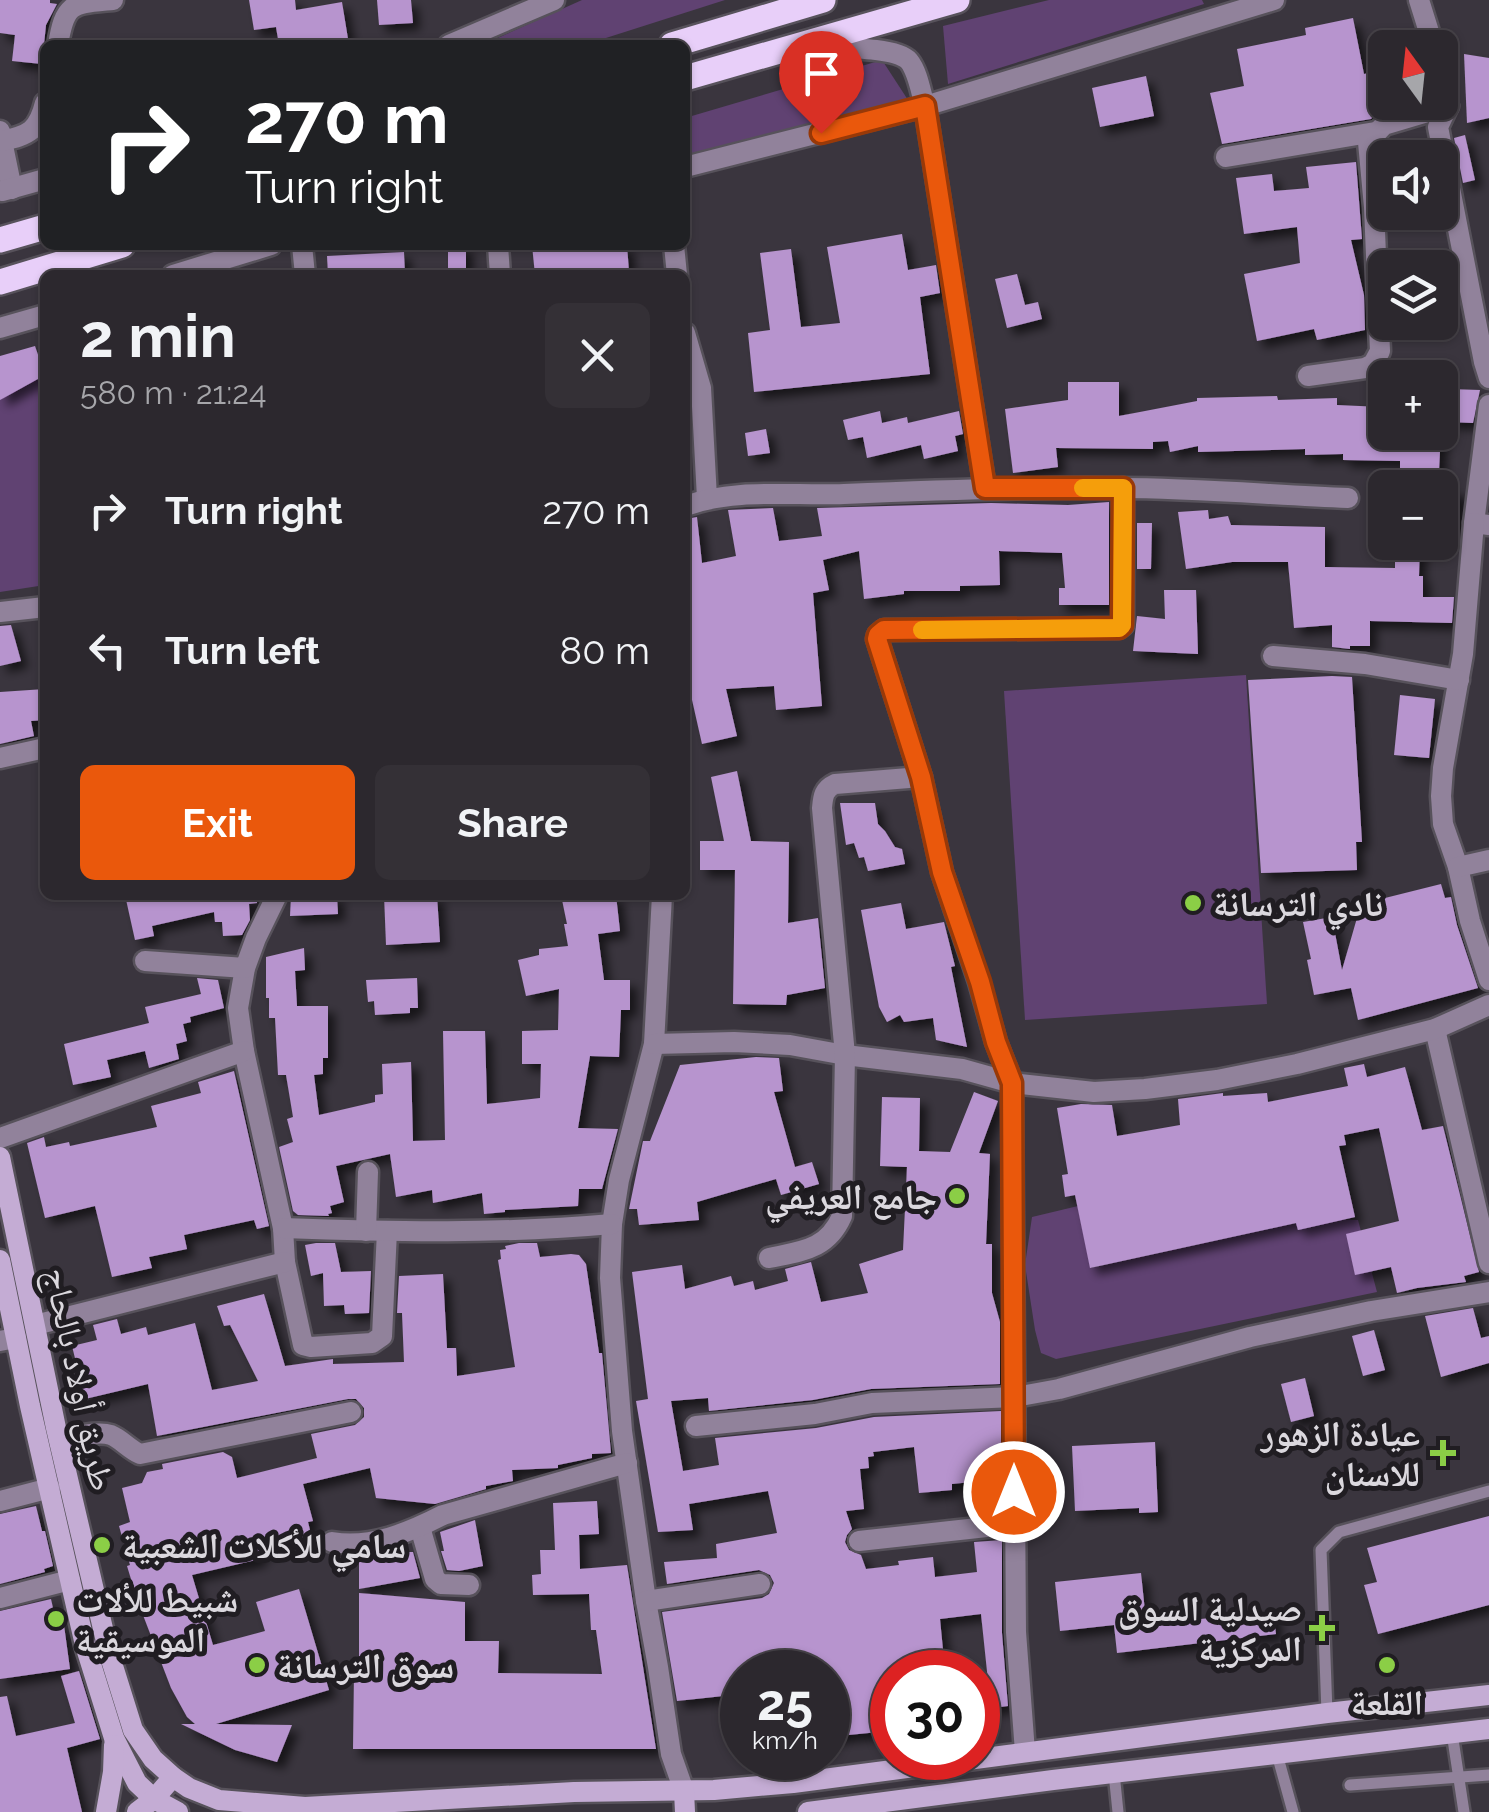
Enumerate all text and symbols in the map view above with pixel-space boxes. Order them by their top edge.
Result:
north arrow [1368,30,1458,120]
map controls [1368,30,1458,560]
pin [779,31,864,134]
icon: arrive [794,46,849,101]
text: 270 m [245,77,449,159]
icon: right [80,80,210,210]
button: sound [1368,140,1458,230]
text: Turn right [245,161,443,214]
button: layers [1368,250,1458,340]
text: 2 min [80,301,236,371]
button: close [545,303,650,408]
button: + [1368,360,1458,450]
text: 580 m · 21:24 [80,374,266,411]
button: − [1368,470,1458,560]
icon: right [80,483,135,538]
text: Turn right [165,488,342,533]
text: 270 m [542,488,650,533]
icon: left [80,623,135,678]
text: Turn left [165,628,320,673]
text: 80 m [560,628,650,673]
button: Exit [80,765,355,880]
button: Share [375,765,650,880]
place label: نادي الترسانة [1213,883,1383,931]
marker: نادي الترسانة [1182,892,1204,914]
place label: جامع العريفي [765,1176,937,1224]
marker: جامع العريفي [946,1185,968,1207]
street label: طريق أولاد بالحاج [34,1264,124,1495]
place label: عيادة الزهور للاسنان [1259,1413,1420,1495]
position arrow [962,1440,1066,1544]
marker: عيادة الزهور للاسنان [1430,1440,1456,1466]
place label: سامي للأكلات الشعبية [122,1525,406,1573]
marker: سامي للأكلات الشعبية [91,1534,113,1556]
place label: شبيط للألات الموسيقية [76,1579,238,1660]
place label: صيدلية السوق المركزية [1118,1588,1302,1669]
marker: شبيط للألات الموسيقية [45,1608,67,1630]
marker: صيدلية السوق المركزية [1311,1617,1333,1639]
place label: سوق الترسانة [277,1645,454,1687]
speed limit sign: 30 [870,1650,1000,1780]
marker: سوق الترسانة [246,1654,268,1676]
marker: القلعة [1376,1654,1398,1676]
text: 25 [757,1673,813,1732]
place label: القلعة [1351,1682,1423,1723]
text: km/h [752,1725,818,1755]

